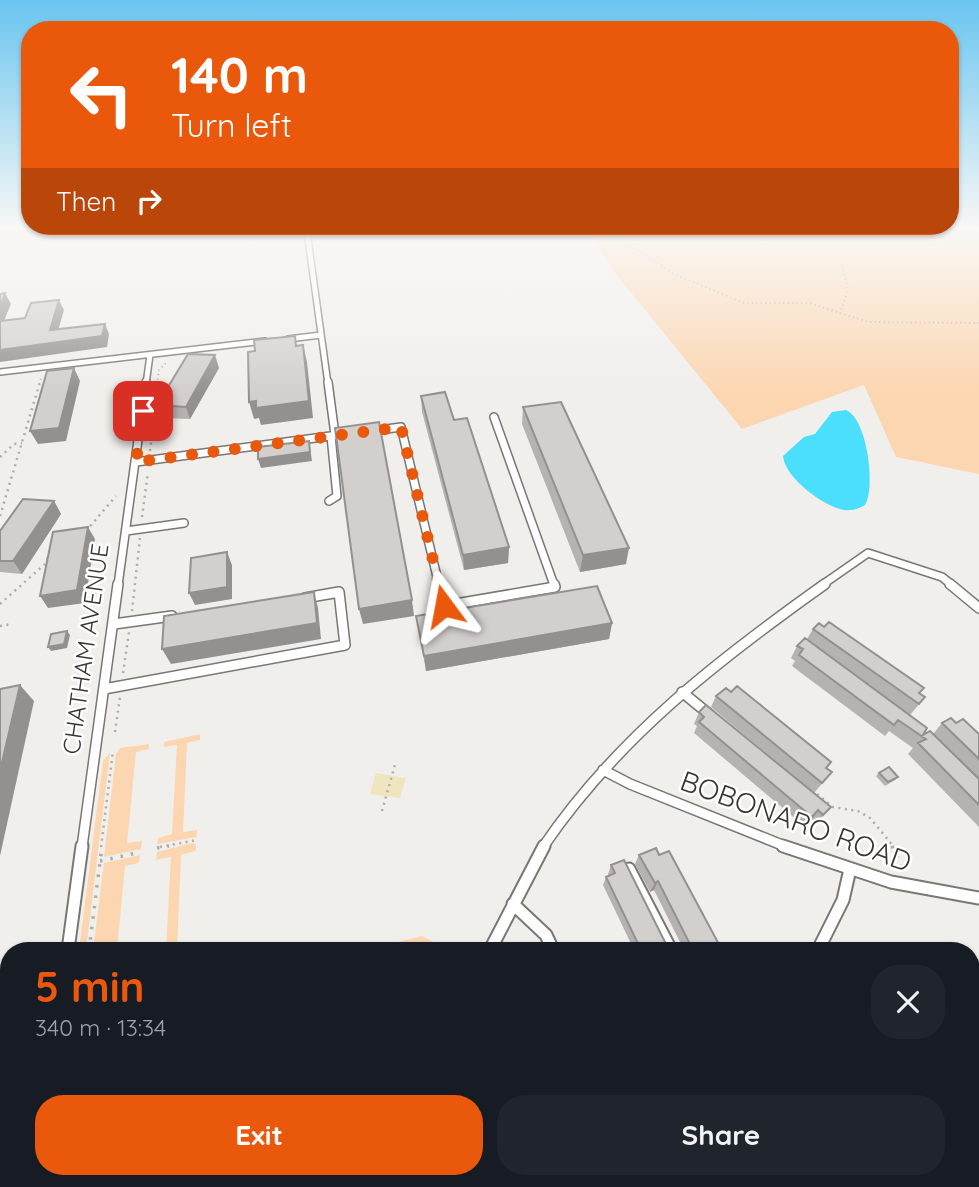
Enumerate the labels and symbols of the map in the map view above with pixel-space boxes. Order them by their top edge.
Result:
pin [113,381,173,441]
street label: CHATHAM AVENUE [55,542,115,756]
position arrow [407,569,481,643]
street label: BOBONARO ROAD [676,762,917,879]

